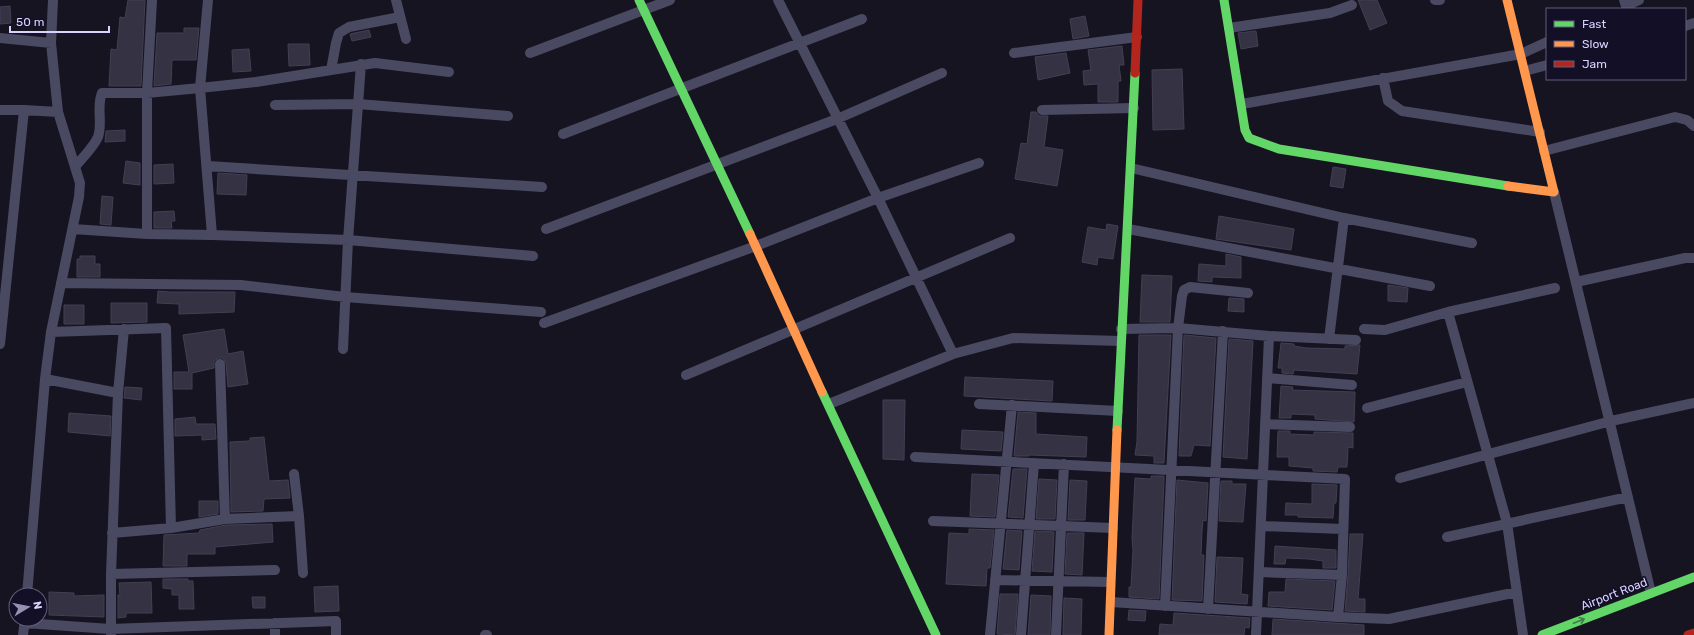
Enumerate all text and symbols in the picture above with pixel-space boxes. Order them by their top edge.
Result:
scale bar [10,8,109,34]
legend [1546,8,1686,80]
text: 50 m [16,15,44,29]
text: Fast [1582,17,1606,31]
text: Slow [1582,37,1609,51]
text: Jam [1582,57,1607,71]
street label: Airport Road [1579,575,1649,613]
north arrow [8,587,48,627]
text: N [30,600,44,610]
one-way arrow [1572,616,1584,624]

